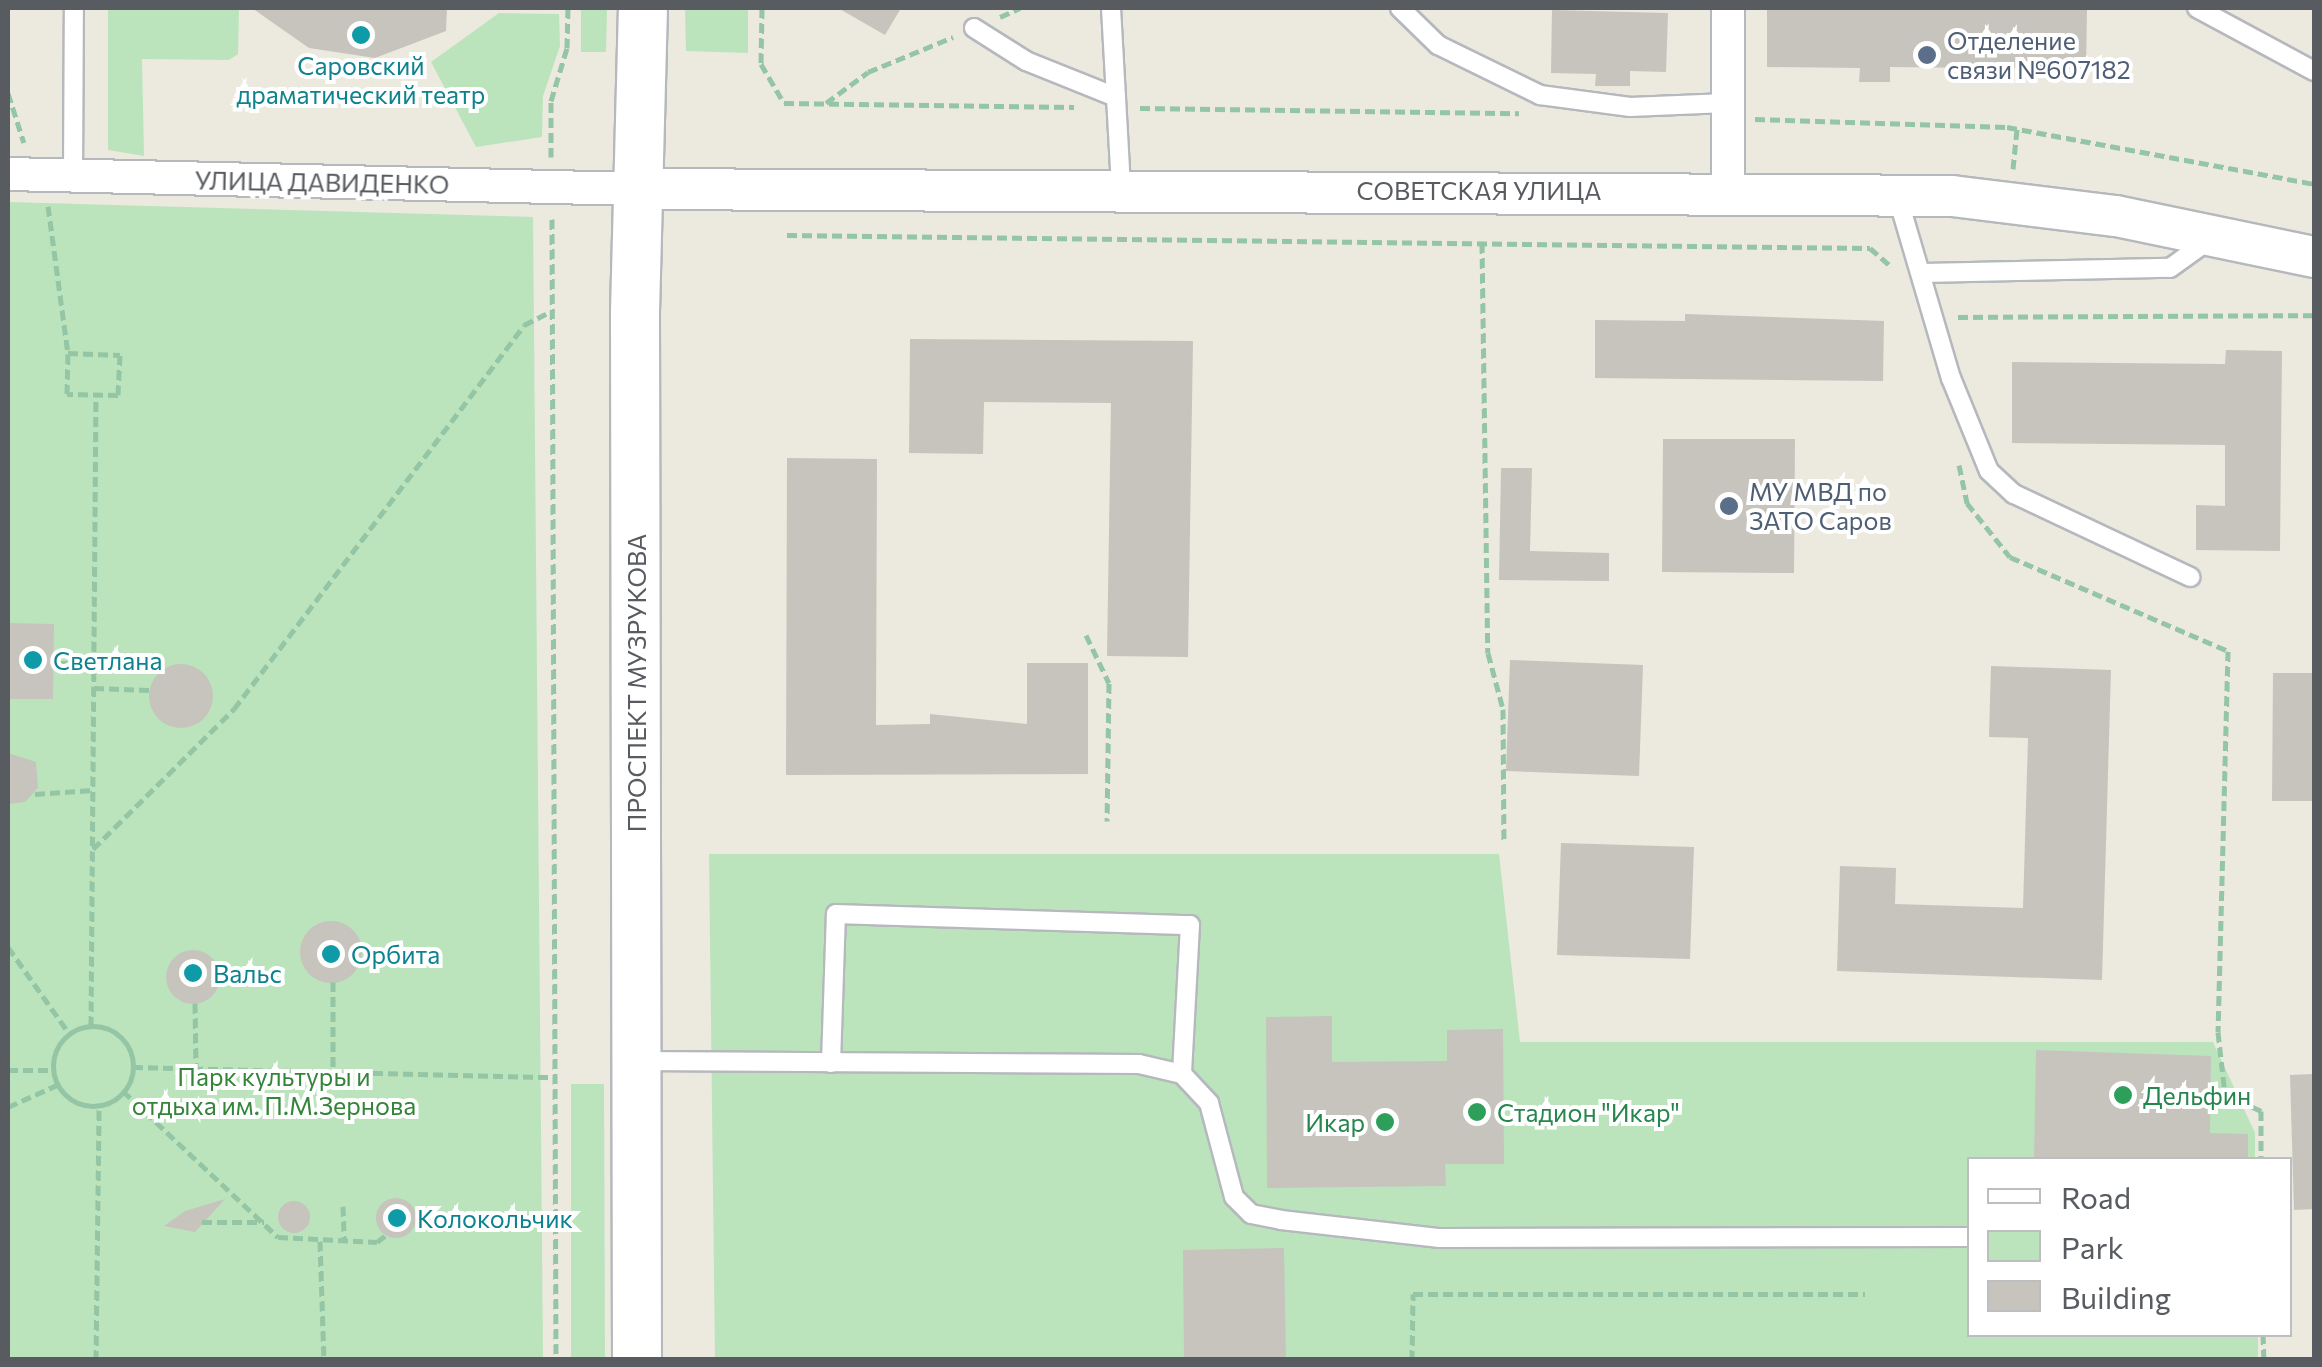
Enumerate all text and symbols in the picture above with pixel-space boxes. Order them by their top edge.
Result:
marker: Саровский драматический театр [350,24,372,46]
place label: Отделение связи №607182 [1947,26,2131,85]
marker: Отделение связи №607182 [1916,44,1938,66]
place label: Саровский драматический театр [237,51,485,110]
street label: УЛИЦА ДАВИДЕНКО [194,165,450,199]
street label: СОВЕТСКАЯ УЛИЦА [1357,175,1601,205]
place label: МУ МВД по ЗАТО Саров [1749,477,1892,536]
marker: МУ МВД по ЗАТО Саров [1718,495,1740,517]
street label: ПРОСПЕКТ МУЗРУКОВА [621,534,651,832]
place label: Светлана [53,645,162,675]
marker: Светлана [22,649,44,671]
place label: Орбита [351,939,440,969]
marker: Орбита [320,943,342,965]
place label: Вальс [213,958,282,988]
marker: Вальс [182,962,204,984]
park label: Парк культуры и отдыха им. П.М.Зернова [132,1062,416,1121]
place label: Дельфин [2143,1080,2251,1110]
marker: Дельфин [2112,1084,2134,1106]
place label: Стадион "Икар" [1497,1097,1680,1127]
marker: Стадион "Икар" [1466,1101,1488,1123]
place label: Икар [1305,1107,1365,1137]
marker: Икар [1374,1111,1396,1133]
legend [1967,1157,2292,1337]
text: Road [2061,1178,2131,1215]
place label: Колокольчик [417,1203,573,1233]
marker: Колокольчик [386,1207,408,1229]
text: Park [2061,1228,2124,1265]
text: Building [2061,1278,2171,1315]

